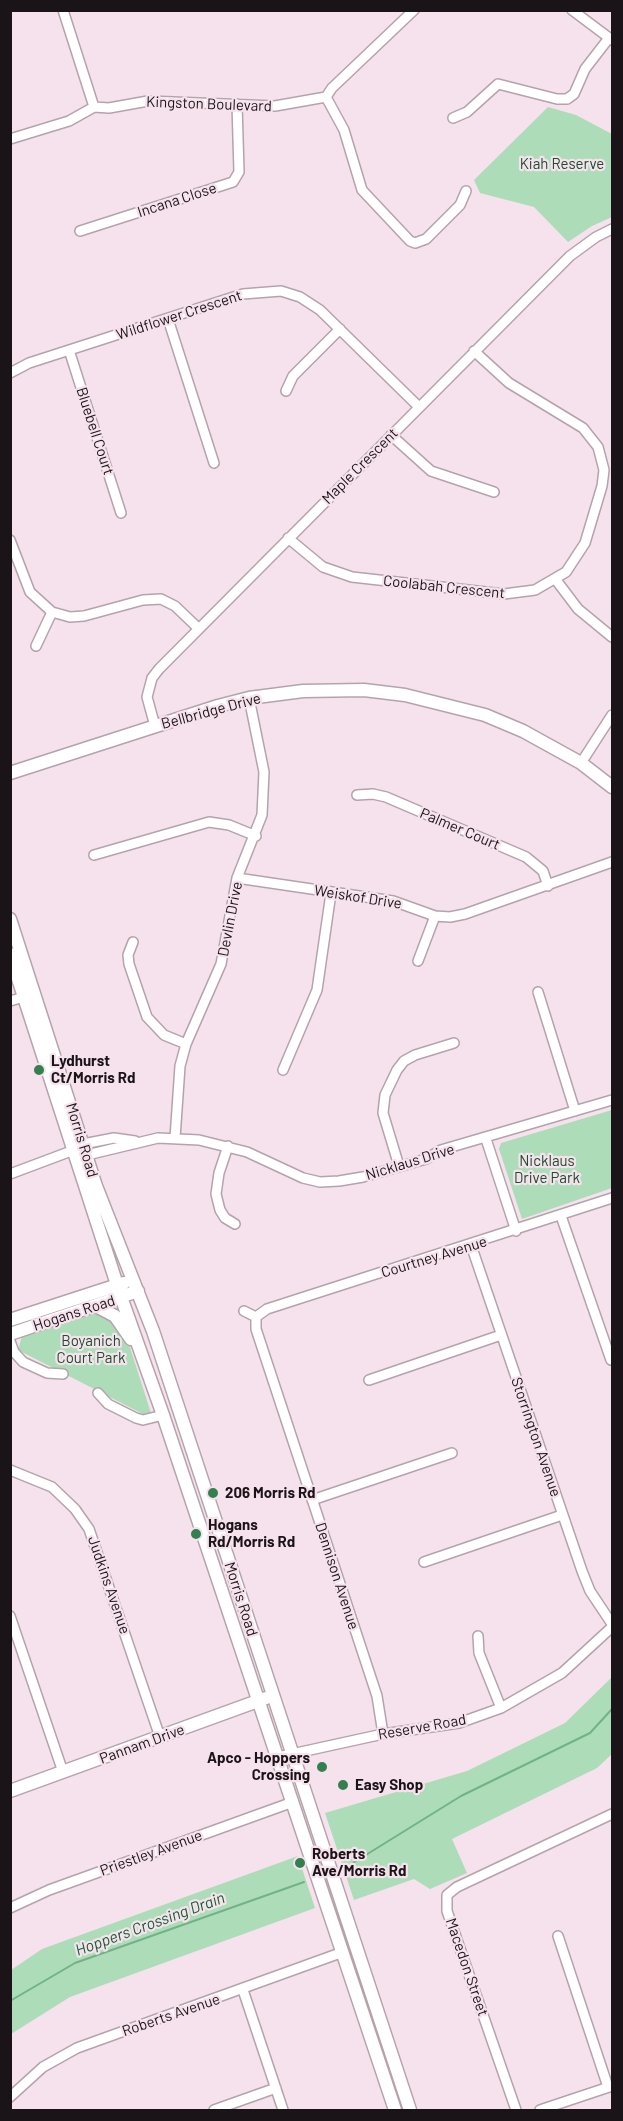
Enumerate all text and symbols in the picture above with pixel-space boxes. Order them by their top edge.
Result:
street label: Kingston Boulevard [146,93,272,115]
park label: Kiah Reserve [520,155,604,173]
street label: Incana Close [135,179,219,221]
street label: Wildflower Crescent [114,286,244,344]
street label: Bluebell Court [72,385,118,477]
street label: Maple Crescent [318,424,402,508]
street label: Coolabah Crescent [382,572,506,602]
street label: Bellbridge Drive [159,689,263,733]
street label: Palmer Court [417,804,503,854]
street label: Devlin Drive [214,880,246,958]
street label: Weiskof Drive [313,881,403,913]
place label: Lydhurst Ct/Morris Rd [51,1052,135,1087]
marker: Lydhurst Ct/Morris Rd [32,1063,46,1077]
street label: Morris Road [62,1101,102,1179]
street label: Nicklaus Drive [363,1140,457,1184]
park label: Nicklaus Drive Park [514,1152,580,1187]
street label: Courtney Avenue [379,1232,489,1282]
street label: Hogans Road [31,1291,117,1335]
park label: Boyanich Court Park [57,1332,125,1367]
street label: Storrington Avenue [507,1375,565,1499]
place label: 206 Morris Rd [225,1484,316,1502]
marker: 206 Morris Rd [206,1486,220,1500]
place label: Hogans Rd/Morris Rd [208,1516,295,1551]
street label: Dennison Avenue [311,1520,363,1632]
marker: Hogans Rd/Morris Rd [189,1527,203,1541]
street label: Judkins Avenue [84,1534,134,1636]
street label: Morris Road [221,1560,261,1638]
street label: Reserve Road [377,1710,467,1744]
street label: Pannam Drive [97,1720,187,1768]
place label: Apco - Hoppers Crossing [207,1749,310,1784]
marker: Apco - Hoppers Crossing [315,1760,329,1774]
place label: Easy Shop [355,1776,423,1794]
marker: Easy Shop [336,1778,350,1792]
street label: Priestley Avenue [97,1826,205,1880]
place label: Roberts Ave/Morris Rd [312,1845,406,1880]
marker: Roberts Ave/Morris Rd [293,1856,307,1870]
water label: Hoppers Crossing Drain [73,1888,227,1960]
street label: Macedon Street [442,1916,492,2018]
street label: Roberts Avenue [120,1990,222,2040]

